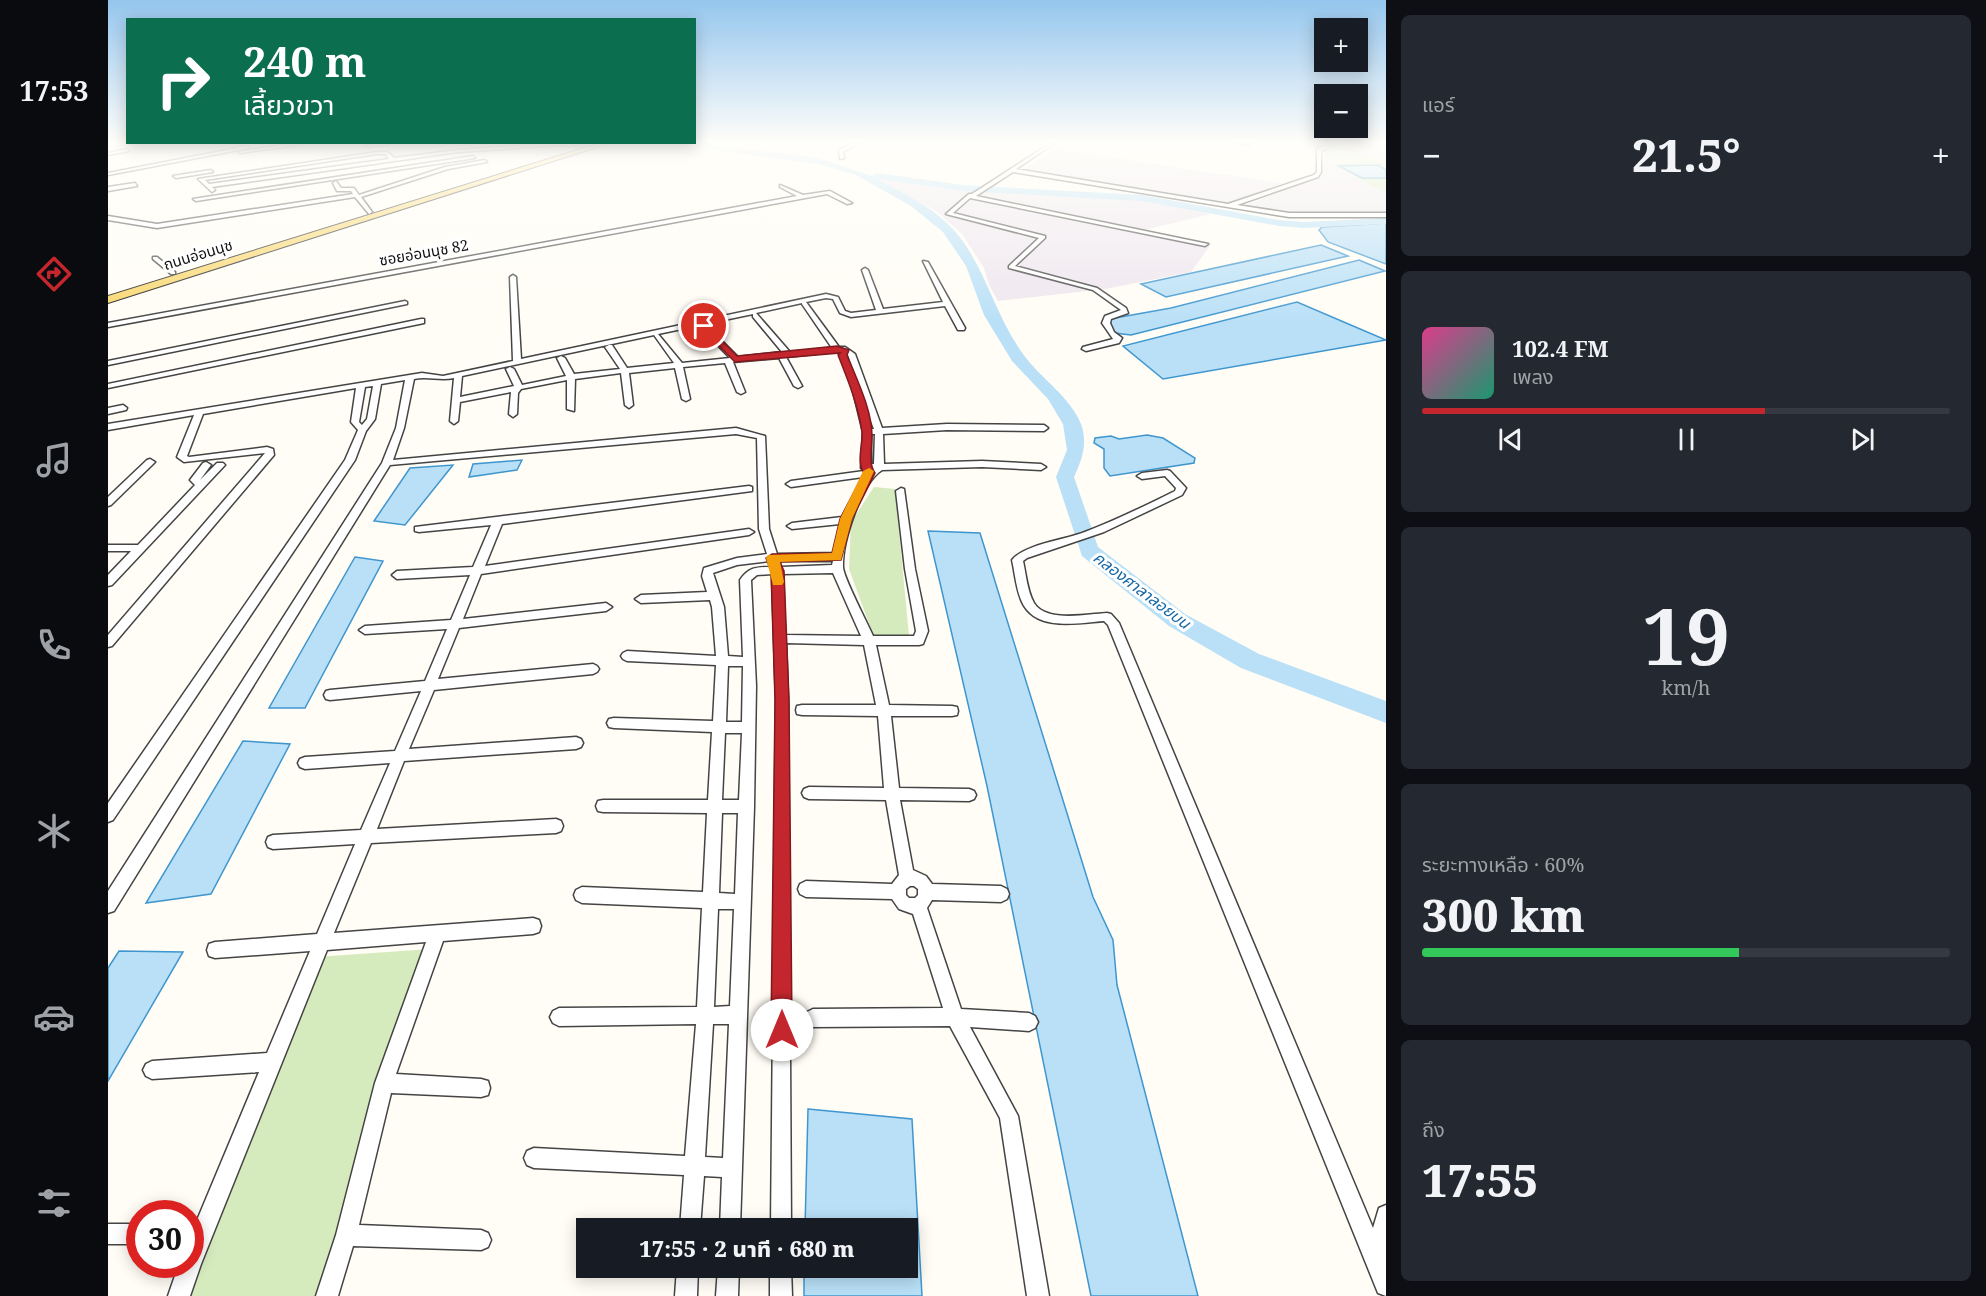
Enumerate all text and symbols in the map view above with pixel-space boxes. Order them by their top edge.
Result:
map controls [1314,18,1368,138]
button: + [1314,18,1368,72]
text: 240 m [243,32,367,89]
icon: right [144,42,222,120]
text: 17:53 [19,72,89,109]
button: − [1314,84,1368,138]
text: เลี้ยวขวา [243,86,334,123]
text: แอร์ [1422,91,1454,118]
text: 21.5° [1632,124,1741,185]
text: − [1422,133,1441,178]
text: + [1932,133,1950,178]
street label: ถนนอ่อนนุช [161,234,235,274]
street label: ซอยอ่อนนุช 82 [378,234,470,270]
icon: directions [33,253,75,295]
pin [678,300,729,351]
icon: arrive [687,309,720,342]
text: 102.4 FM [1512,333,1609,363]
text: เพลง [1512,363,1554,390]
icon: previous [1494,423,1527,456]
icon: pause [1670,423,1703,456]
icon: next [1846,423,1879,456]
icon: music [33,439,75,481]
water label: คลองศาลาลอยบน [1089,546,1196,634]
text: 19 [1642,582,1730,688]
icon: phone [33,624,75,666]
text: km/h [1661,674,1711,701]
icon: climate [33,810,75,852]
text: ระยะทางเหลือ · 60% [1422,851,1584,878]
text: 300 km [1422,884,1585,945]
icon: car [33,996,75,1038]
position arrow [750,998,814,1062]
text: ถึง [1422,1116,1445,1143]
text: 17:55 [1422,1149,1538,1210]
icon: filters [33,1182,75,1224]
speed limit sign: 30 [126,1200,204,1278]
text: 17:55 · 2 นาที · 680 m [639,1233,855,1263]

